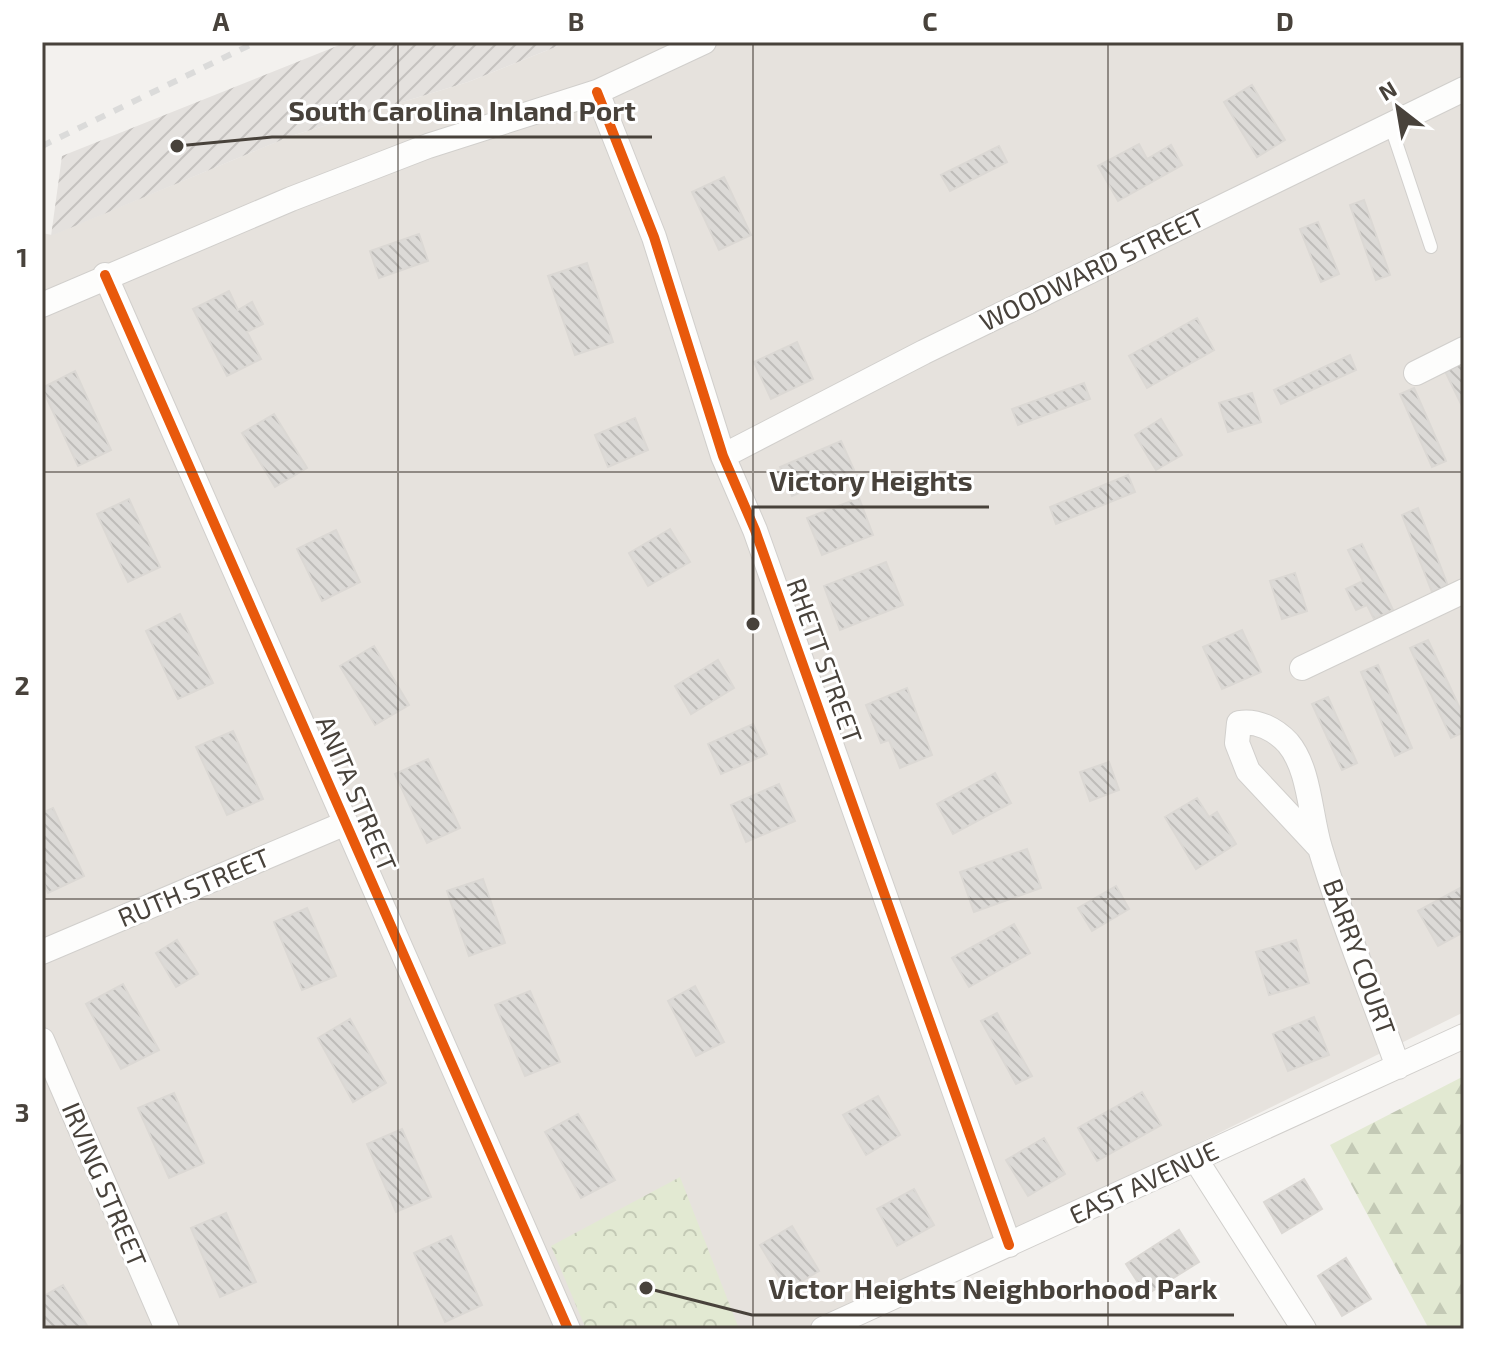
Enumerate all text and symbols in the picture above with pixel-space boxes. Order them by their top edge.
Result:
text: A [213,5,230,36]
text: B [568,5,584,36]
text: C [922,5,938,36]
text: D [1276,5,1294,36]
north arrow [1358,68,1438,148]
text: N [1374,75,1401,105]
callout: South Carolina Inland Port [272,85,652,137]
text: South Carolina Inland Port [288,93,636,127]
street label: WOODWARD STREET [974,201,1209,337]
text: 1 [16,241,28,272]
callout: Victory Heights [753,455,989,507]
text: Victory Heights [769,463,973,497]
street label: RHETT STREET [781,574,870,747]
text: 2 [14,669,30,700]
street label: ANITA STREET [311,711,404,876]
street label: RUTH STREET [113,841,274,932]
street label: BARRY COURT [1318,874,1403,1039]
text: 3 [15,1096,29,1127]
street label: IRVING STREET [57,1097,154,1271]
street label: EAST AVENUE [1064,1134,1223,1230]
callout: Victor Heights Neighborhood Park [752,1263,1234,1315]
text: Victor Heights Neighborhood Park [768,1271,1218,1305]

